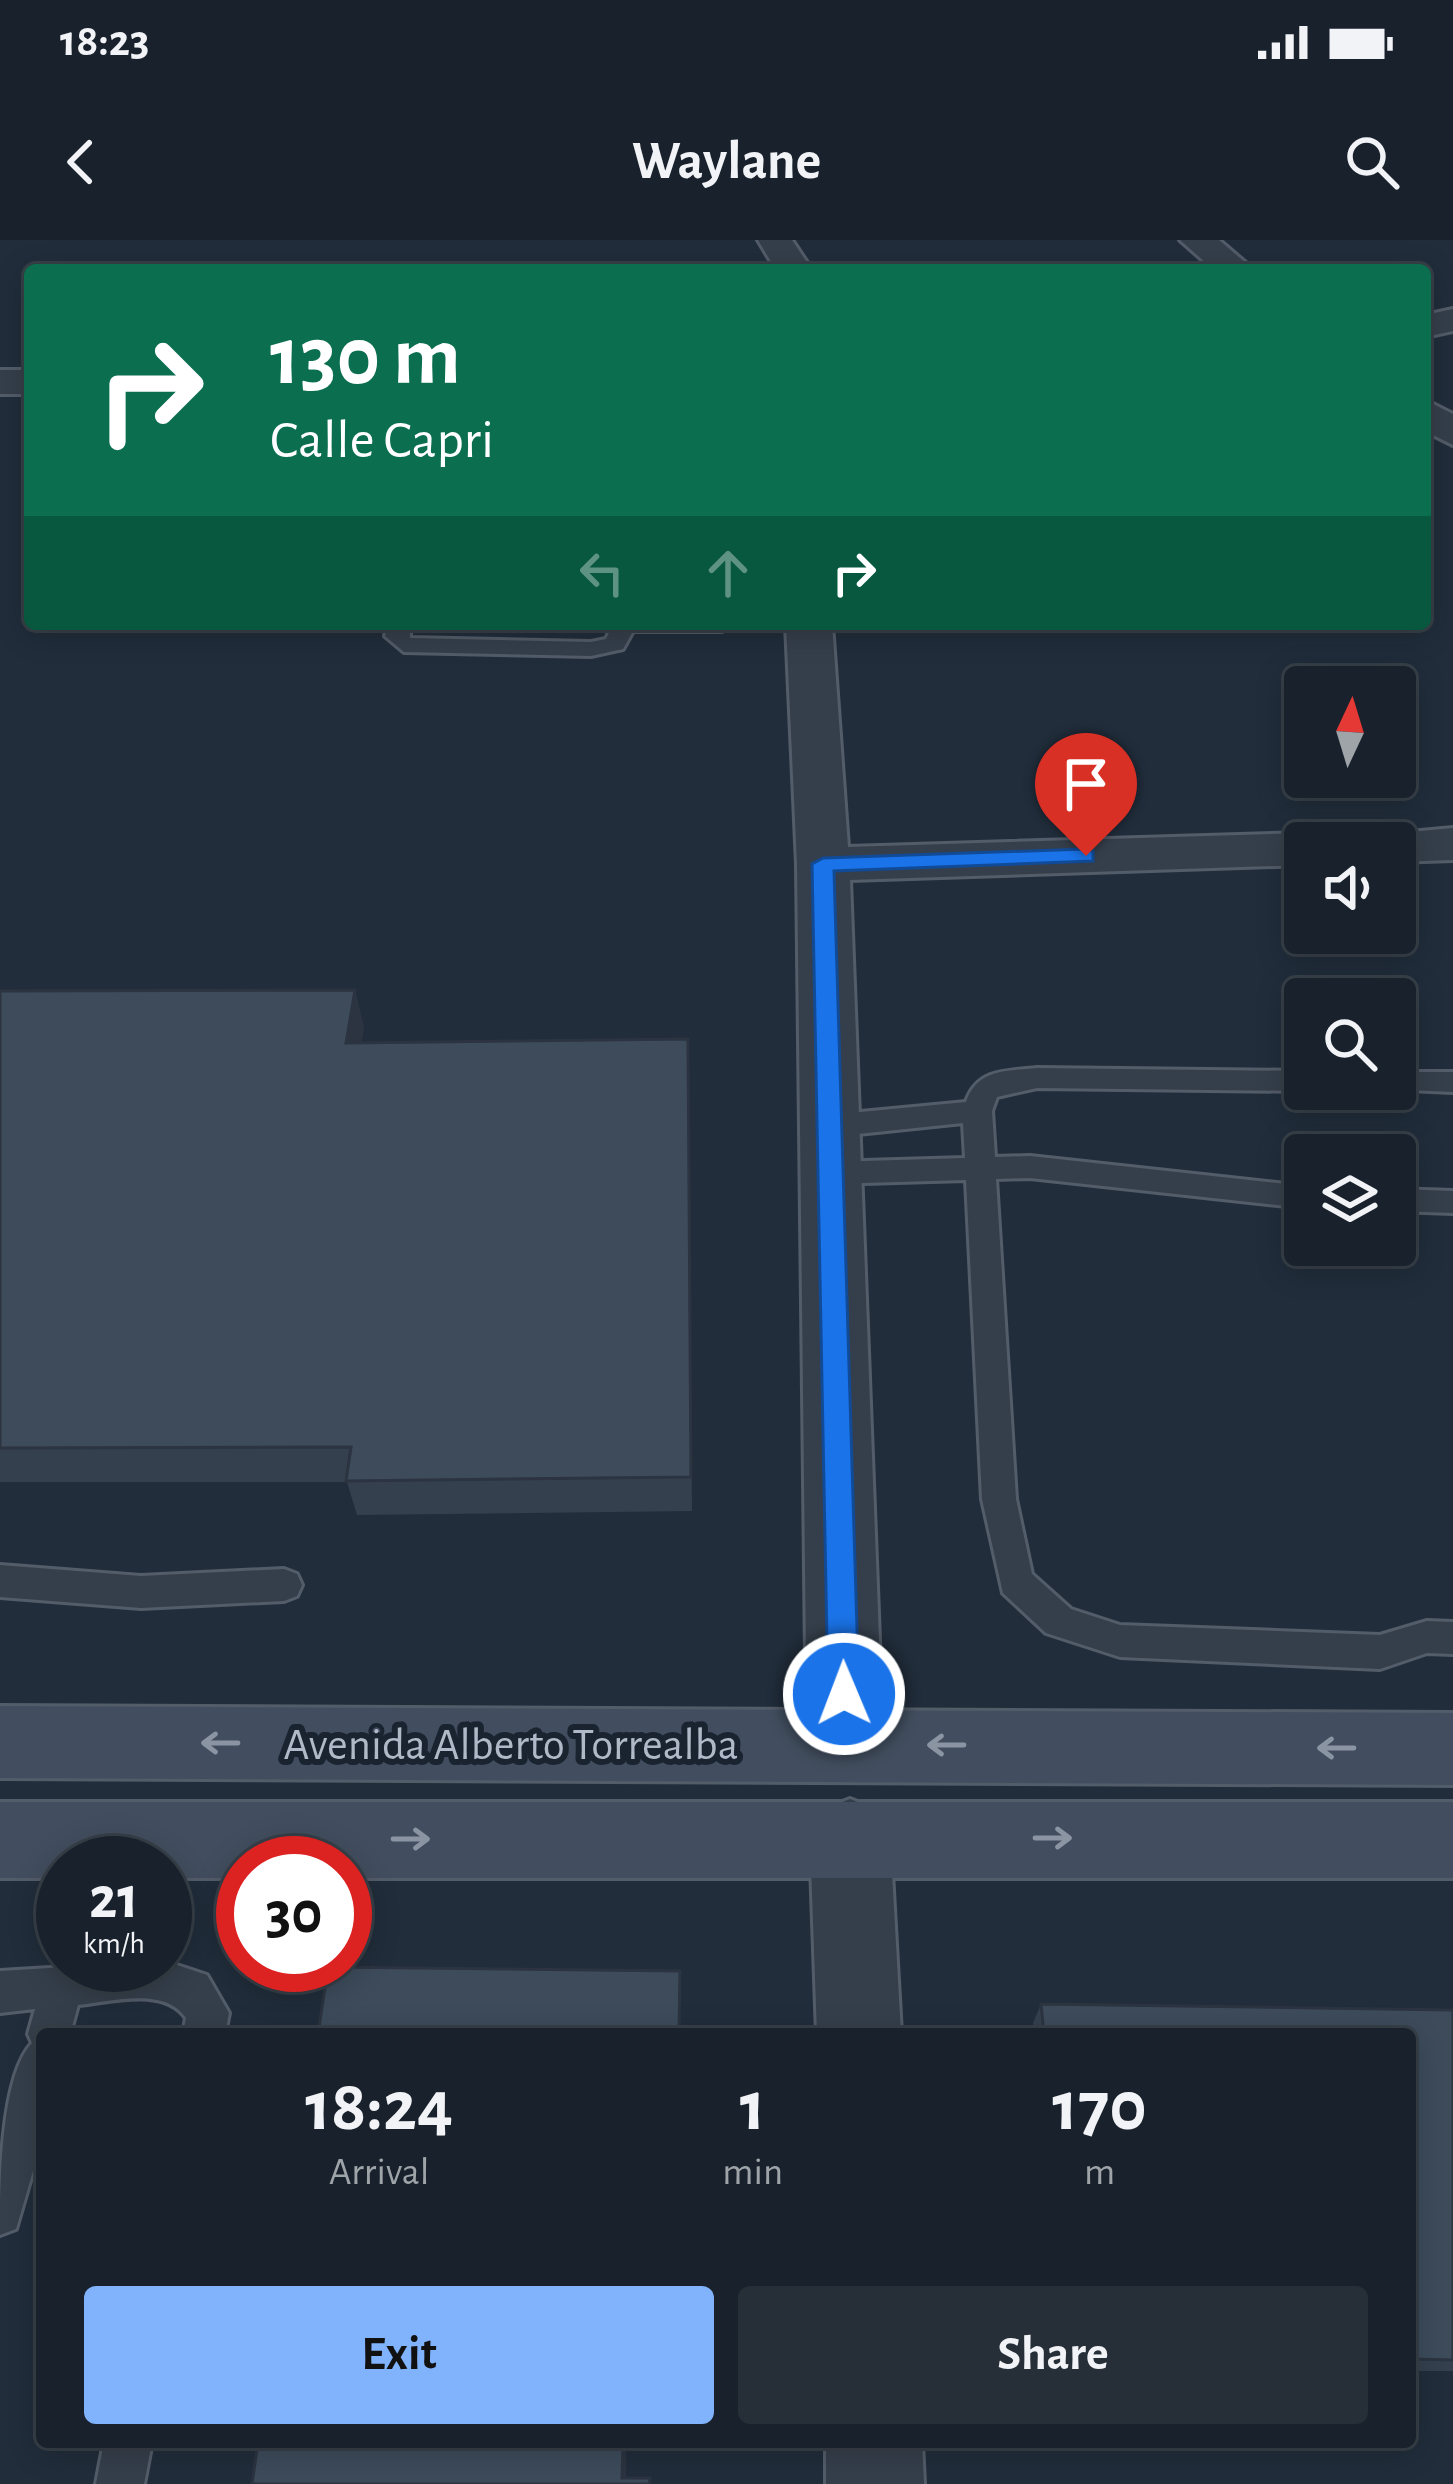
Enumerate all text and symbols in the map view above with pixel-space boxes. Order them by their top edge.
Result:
text: 18:23 [60,19,149,64]
icon: back [48,129,114,195]
icon: search [1339,129,1405,195]
text: Waylane [632,135,821,189]
icon: right [72,312,228,468]
text: 130 m [270,316,461,400]
text: Calle Capri [270,414,494,468]
icon: left [569,540,635,606]
icon: ahead [695,540,761,606]
icon: right [821,540,887,606]
north arrow [1284,666,1416,798]
map controls [1284,666,1416,1266]
pin [1035,733,1137,856]
icon: arrive [1053,751,1119,817]
button: sound [1284,822,1416,954]
button: search [1284,978,1416,1110]
button: layers [1284,1134,1416,1266]
position arrow [781,1631,907,1757]
street label: Avenida Alberto Torrealba [283,1723,739,1768]
one-way arrow [201,1732,240,1754]
one-way arrow [927,1733,966,1756]
one-way arrow [1317,1737,1356,1759]
one-way arrow [1033,1827,1072,1849]
one-way arrow [391,1828,430,1850]
speed limit sign: 30 [216,1836,372,1992]
text: 21 [89,1869,139,1929]
text: km/h [83,1929,145,1959]
text: 18:24 [305,2071,453,2143]
text: 1 [740,2071,766,2143]
text: 170 [1052,2071,1147,2143]
text: Arrival [329,2153,429,2192]
text: min [722,2153,783,2192]
text: m [1084,2153,1115,2192]
button: Exit [84,2286,714,2424]
button: Share [738,2286,1368,2424]

